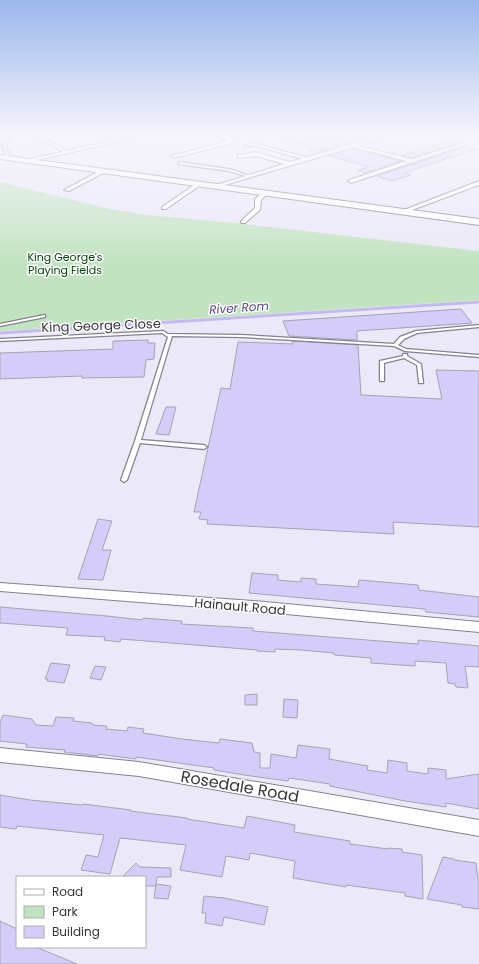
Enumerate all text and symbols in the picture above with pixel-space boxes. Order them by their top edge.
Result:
park label: King George's Playing Fields [28,249,103,278]
water label: River Rom [209,297,269,318]
street label: King George Close [41,314,161,337]
street label: Hainault Road [193,593,286,620]
street label: Rosedale Road [179,765,301,808]
legend [16,876,146,948]
text: Road [52,883,83,900]
text: Park [52,903,79,920]
text: Building [52,923,100,940]

